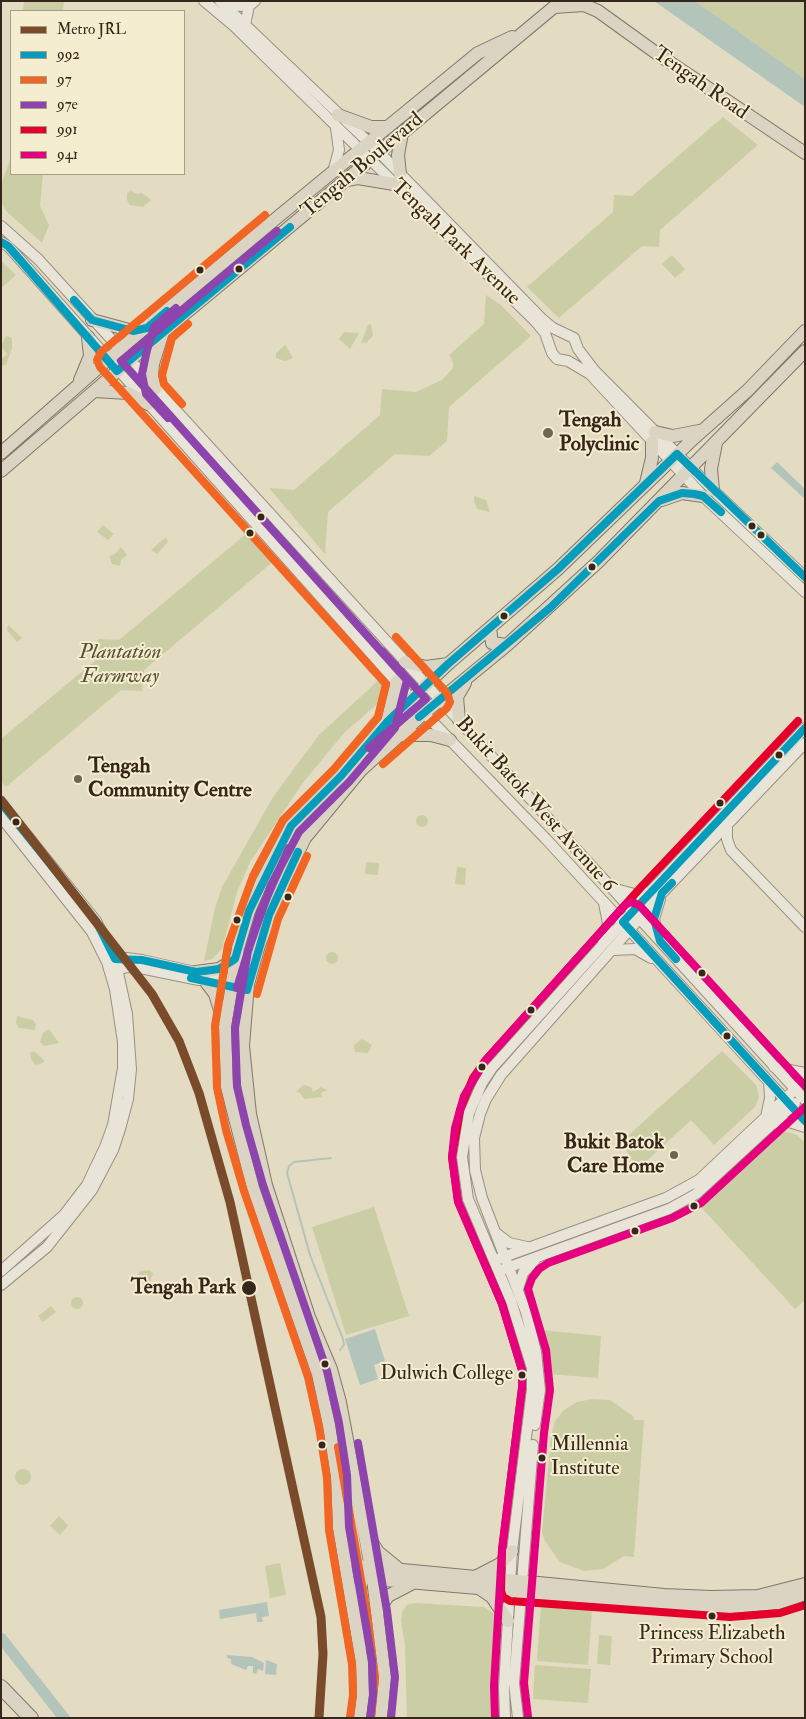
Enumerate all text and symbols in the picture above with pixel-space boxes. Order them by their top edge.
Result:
legend [10,10,185,175]
text: Metro JRL [57,20,126,39]
street label: Tengah Road [647,42,753,126]
text: 992 [57,45,80,64]
text: 97 [57,70,72,89]
text: 97e [57,95,78,114]
street label: Tengah Boulevard [297,108,429,224]
text: 991 [57,120,78,139]
text: 941 [57,145,78,164]
street label: Tengah Park Avenue [385,175,525,311]
unlabelled marker [234,264,244,274]
unlabelled marker [195,265,205,275]
place label: Tengah Polyclinic [559,408,639,458]
marker: Tengah Polyclinic [541,426,555,440]
unlabelled marker [256,512,266,522]
unlabelled marker [747,521,757,531]
unlabelled marker [245,528,255,538]
unlabelled marker [756,530,766,540]
unlabelled marker [587,562,597,572]
unlabelled marker [499,611,509,621]
park label: Plantation Farmway [79,640,161,690]
street label: Bukit Batok West Avenue 6 [450,712,620,898]
unlabelled marker [774,750,784,760]
place label: Tengah Community Centre [88,754,252,804]
marker: Tengah Community Centre [72,773,84,785]
unlabelled marker [715,798,725,808]
unlabelled marker [11,817,21,827]
unlabelled marker [283,892,293,902]
unlabelled marker [232,915,242,925]
unlabelled marker [697,968,707,978]
unlabelled marker [526,1005,536,1015]
unlabelled marker [722,1031,732,1041]
unlabelled marker [477,1062,487,1072]
place label: Bukit Batok Care Home [563,1130,664,1180]
marker: Bukit Batok Care Home [668,1149,680,1161]
unlabelled marker [689,1201,699,1211]
unlabelled marker [630,1226,640,1236]
place label: Tengah Park [131,1275,236,1301]
marker: Tengah Park [240,1279,258,1297]
unlabelled marker [320,1359,330,1369]
place label: Dulwich College [380,1363,513,1387]
marker: Dulwich College [517,1370,527,1380]
place label: Millennia Institute [551,1434,628,1481]
unlabelled marker [317,1440,327,1450]
marker: Millennia Institute [537,1453,547,1463]
marker: Princess Elizabeth Primary School [707,1611,717,1621]
place label: Princess Elizabeth Primary School [639,1623,785,1670]

